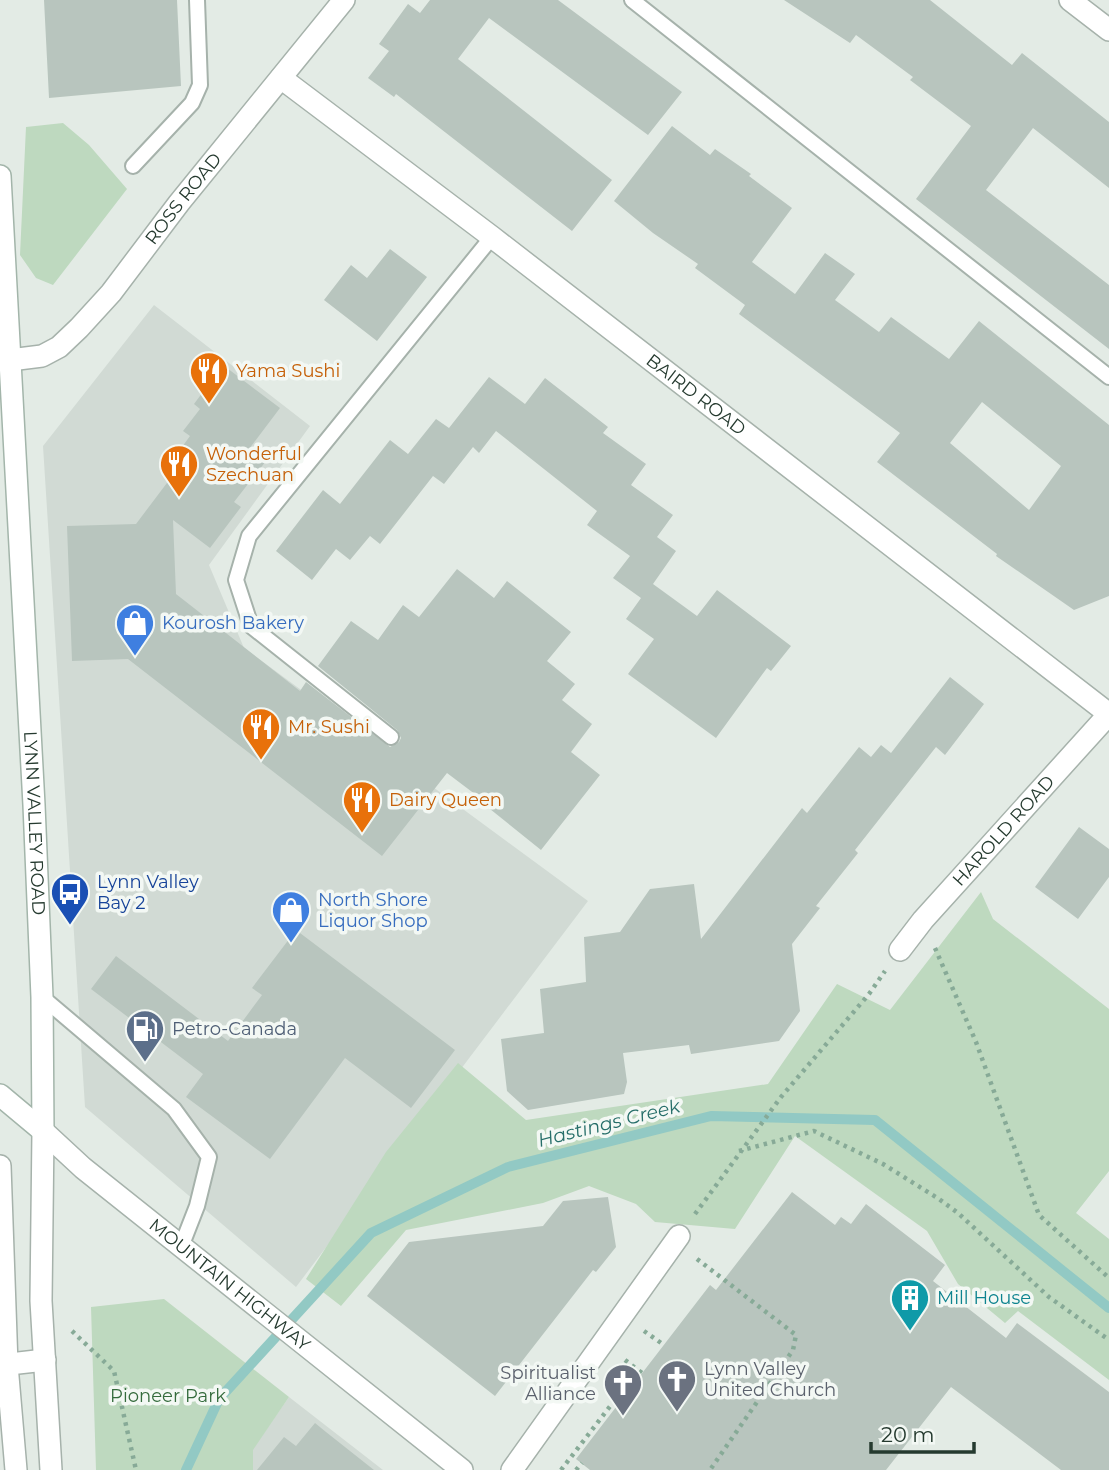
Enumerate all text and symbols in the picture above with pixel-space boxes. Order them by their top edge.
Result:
street label: ROSS ROAD [140,148,226,249]
street label: BAIRD ROAD [642,349,750,440]
restaurant icon: Yama Sushi [188,350,230,405]
place label: Yama Sushi [236,360,340,382]
restaurant icon: Wonderful Szechuan [158,443,200,498]
place label: Wonderful Szechuan [206,443,302,486]
shop icon: Kourosh Bakery [114,602,156,657]
place label: Kourosh Bakery [162,612,304,634]
restaurant icon: Mr. Sushi [240,706,282,761]
place label: Mr. Sushi [288,716,370,738]
street label: LYNN VALLEY ROAD [19,730,50,916]
street label: HAROLD ROAD [948,771,1059,891]
restaurant icon: Dairy Queen [341,779,383,834]
place label: Dairy Queen [389,789,502,811]
bus stop icon: Lynn Valley Bay 2 [49,871,91,926]
place label: Lynn Valley Bay 2 [97,871,199,914]
shop icon: North Shore Liquor Shop [270,889,312,944]
place label: North Shore Liquor Shop [318,889,428,932]
fuel station icon: Petro-Canada [124,1008,166,1063]
place label: Petro-Canada [172,1018,297,1040]
water label: Hastings Creek [535,1094,683,1152]
street label: MOUNTAIN HIGHWAY [145,1214,315,1356]
building icon: Mill House [889,1277,931,1332]
place label: Mill House [937,1287,1031,1309]
church icon: Lynn Valley United Church [656,1358,698,1413]
place label: Lynn Valley United Church [704,1358,836,1401]
place label: Spiritualist Alliance [500,1362,596,1405]
church icon: Spiritualist Alliance [602,1362,644,1417]
park label: Pioneer Park [110,1385,226,1407]
scale bar [871,1410,974,1454]
text: 20 m [881,1422,935,1447]

